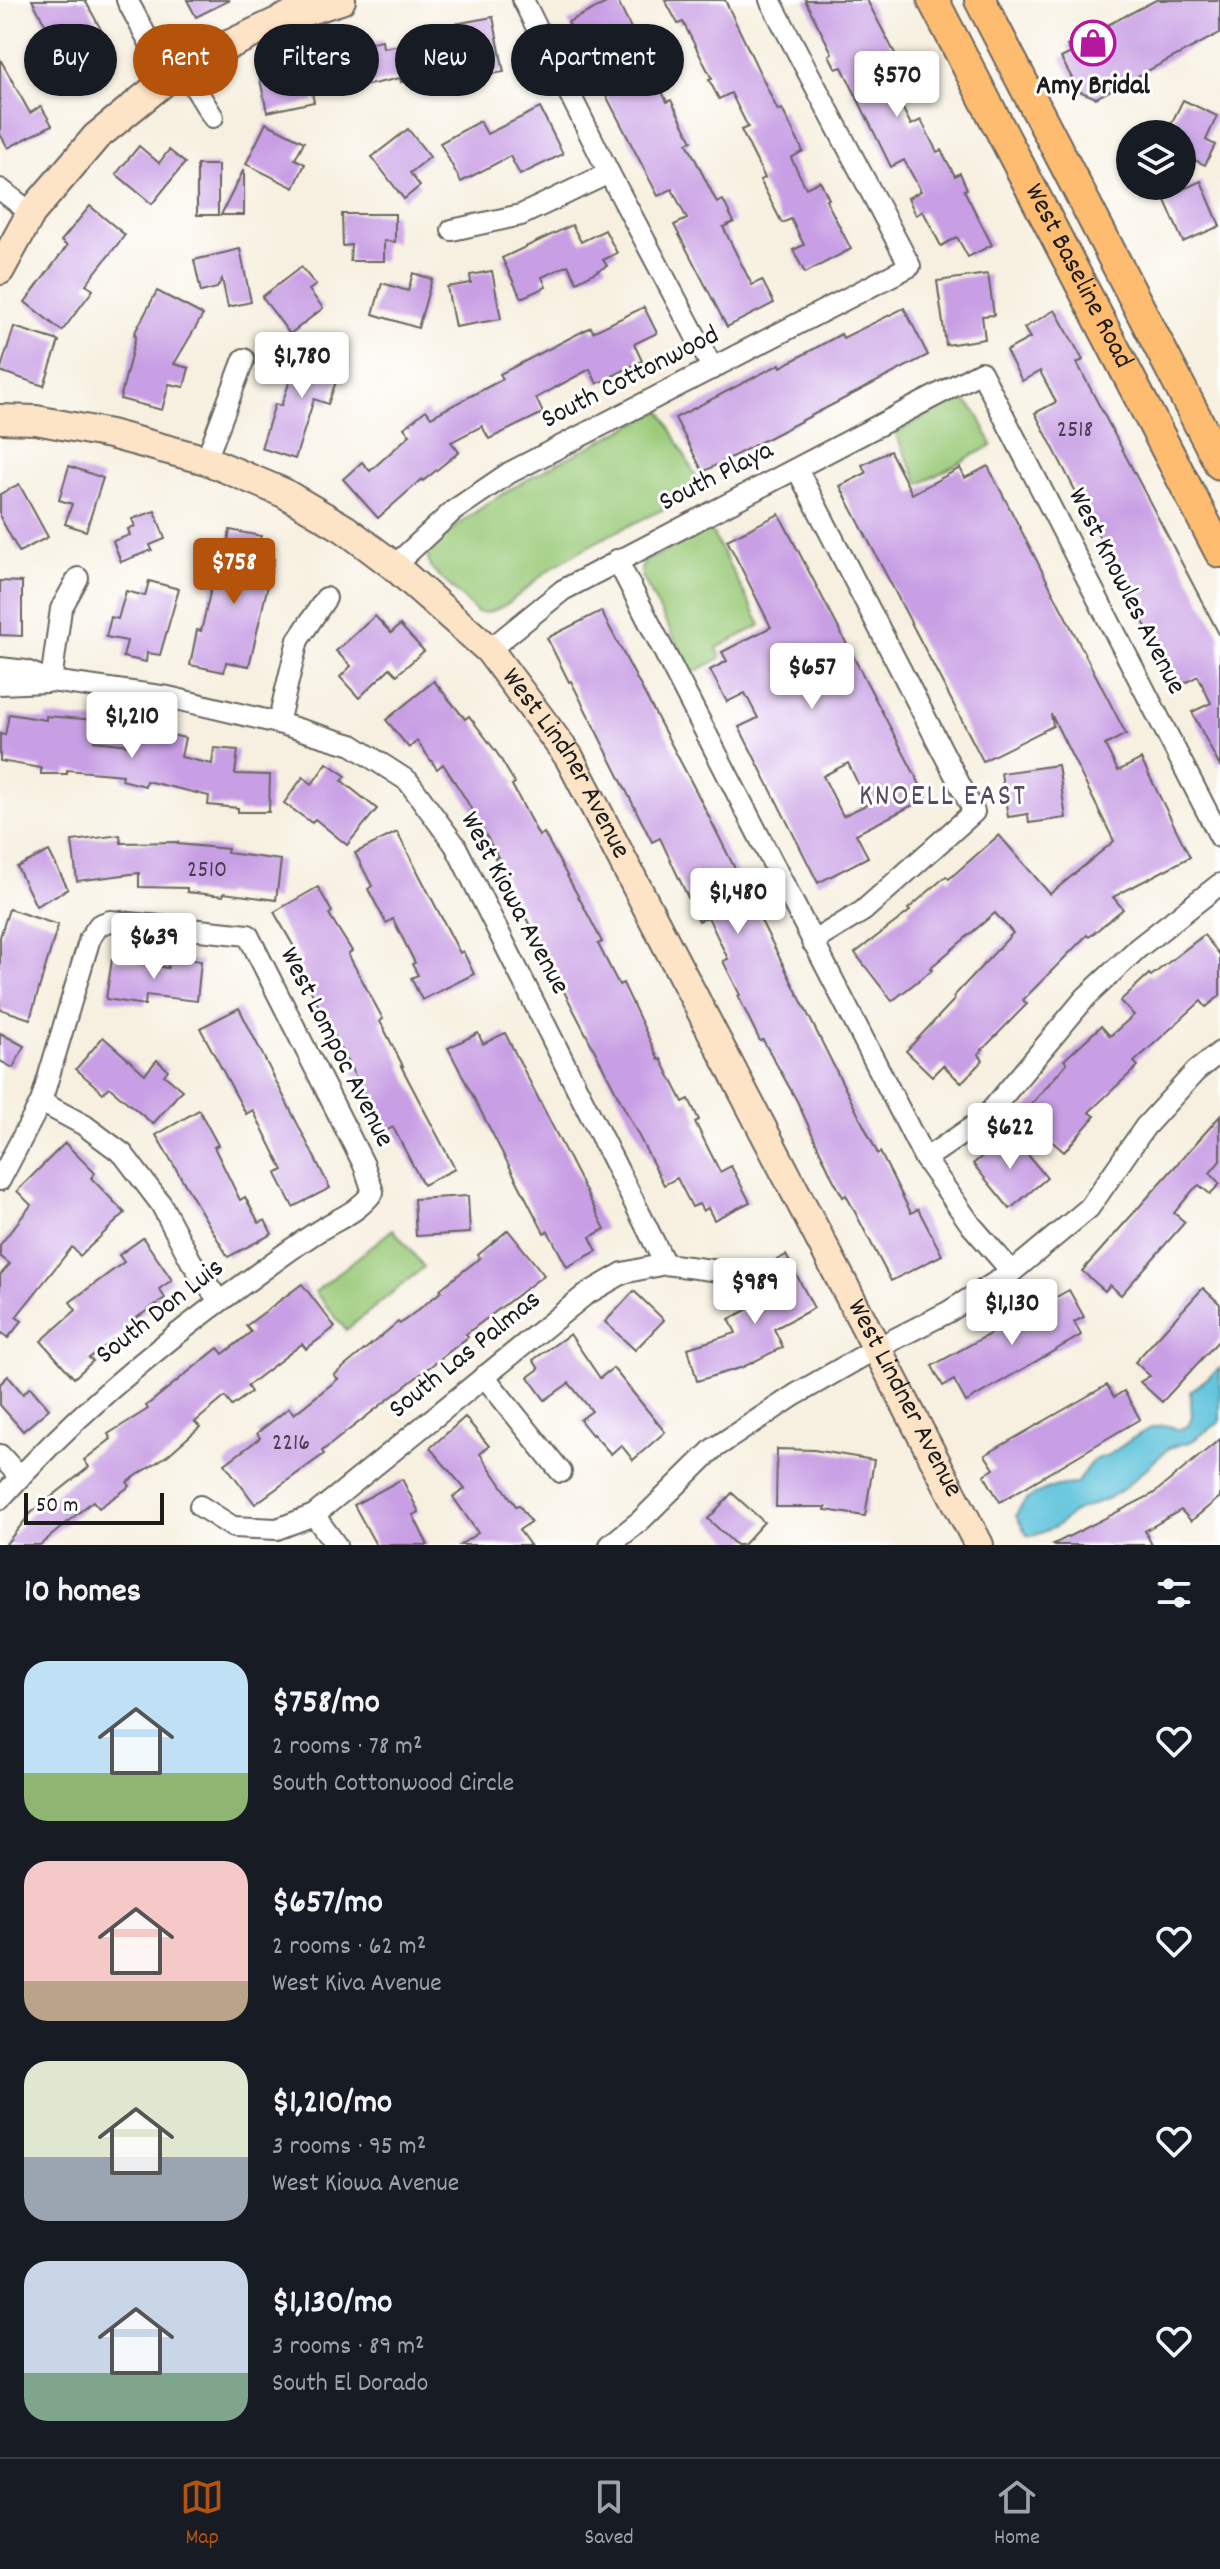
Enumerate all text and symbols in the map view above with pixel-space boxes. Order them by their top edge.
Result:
shop icon: Amy Bridal [1069,19,1117,67]
chip: Buy [24,24,117,96]
chip: Rent [133,24,238,96]
chip: Filters [254,24,379,96]
chip: New [395,24,495,96]
chip: Apartment [511,24,684,96]
pin: $570 [850,51,944,119]
text: $570 [872,58,922,95]
place label: Amy Bridal [1036,68,1150,108]
map controls [1116,120,1196,200]
button: layers [1116,120,1196,200]
street label: West Baseline Road [1012,177,1142,376]
street label: South Cottonwood [535,317,727,441]
pin: $1,780 [237,332,367,400]
text: $1,780 [273,339,331,376]
house number: 2518 [1057,414,1093,448]
street label: South Playa [653,432,782,524]
street label: West Knowles Avenue [1056,482,1194,702]
pin: $758 [187,538,281,606]
text: $758 [211,545,257,582]
pin: $657 [765,643,859,711]
text: $657 [788,650,836,687]
street label: West Lindner Avenue [490,661,639,867]
pin: $1,210 [67,692,197,760]
text: $1,210 [104,699,160,736]
district label: KNOELL EAST [859,777,1027,820]
street label: West Kiowa Avenue [448,806,578,1002]
house number: 2510 [187,854,227,888]
pin: $1,480 [673,868,803,936]
text: $1,480 [708,875,768,912]
pin: $639 [107,913,201,981]
text: $639 [129,920,179,957]
street label: West Lompoc Avenue [267,941,403,1155]
pin: $622 [963,1103,1057,1171]
text: $622 [986,1110,1034,1147]
street label: South Don Luis [88,1250,234,1376]
pin: $989 [708,1258,802,1326]
text: $989 [731,1265,779,1302]
pin: $1,130 [947,1279,1077,1347]
street label: South Las Palmas [381,1282,551,1430]
text: $1,130 [984,1286,1040,1323]
street label: West Lindner Avenue [835,1293,971,1505]
house number: 2216 [272,1427,310,1461]
scale bar [24,1489,164,1525]
text: 50 m [36,1491,78,1522]
text: 10 homes [24,1569,141,1618]
icon: filters [1152,1571,1196,1615]
text: $758/mo [272,1680,380,1729]
icon: home [88,1693,184,1789]
icon: heart [1152,1719,1196,1763]
text: 2 rooms · 78 m² [272,1729,422,1766]
text: South Cottonwood Circle [272,1766,514,1803]
text: $657/mo [272,1880,383,1929]
icon: home [88,1893,184,1989]
icon: heart [1152,1919,1196,1963]
text: 2 rooms · 62 m² [272,1929,426,1966]
text: West Kiva Avenue [272,1966,442,2003]
text: $1,210/mo [272,2080,392,2129]
icon: home [88,2093,184,2189]
icon: heart [1152,2119,1196,2163]
text: 3 rooms · 95 m² [272,2129,426,2166]
text: West Kiowa Avenue [272,2166,459,2203]
text: $1,130/mo [272,2280,392,2329]
icon: home [88,2293,184,2389]
icon: heart [1152,2319,1196,2363]
text: 3 rooms · 89 m² [272,2329,425,2366]
text: South El Dorado [272,2366,428,2403]
tab: Map [180,2475,224,2554]
tab: Saved [584,2475,634,2554]
tab: Home [994,2475,1040,2554]

